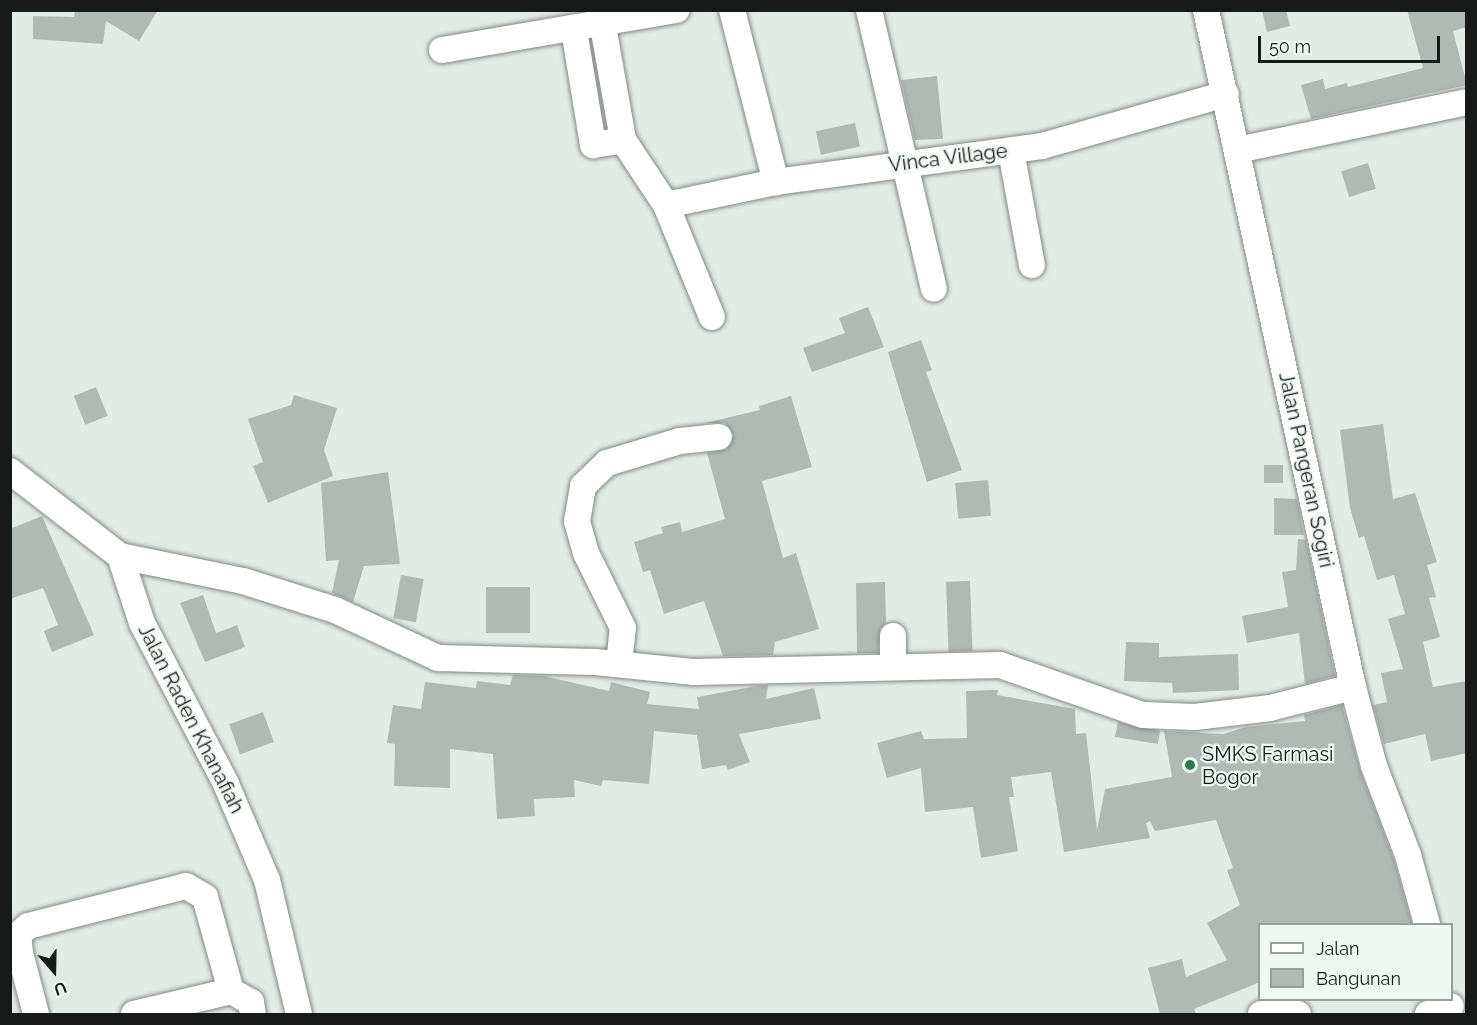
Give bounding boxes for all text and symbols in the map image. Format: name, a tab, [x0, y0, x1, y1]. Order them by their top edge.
scale bar	[1261, 24, 1442, 62]
text: 50 m	[1269, 36, 1311, 57]
street label: Vinca Village	[887, 139, 1009, 177]
street label: Jalan Pangeran Sogiri	[1274, 370, 1338, 570]
street label: Jalan Raden Khanafiah	[133, 621, 249, 817]
place label: SMKS Farmasi Bogor	[1202, 742, 1333, 789]
marker: SMKS Farmasi Bogor	[1183, 758, 1197, 772]
legend	[1258, 923, 1453, 1001]
text: Jalan	[1316, 938, 1360, 959]
north arrow	[24, 941, 84, 1001]
text: Bangunan	[1316, 968, 1401, 989]
text: U	[51, 977, 69, 999]

